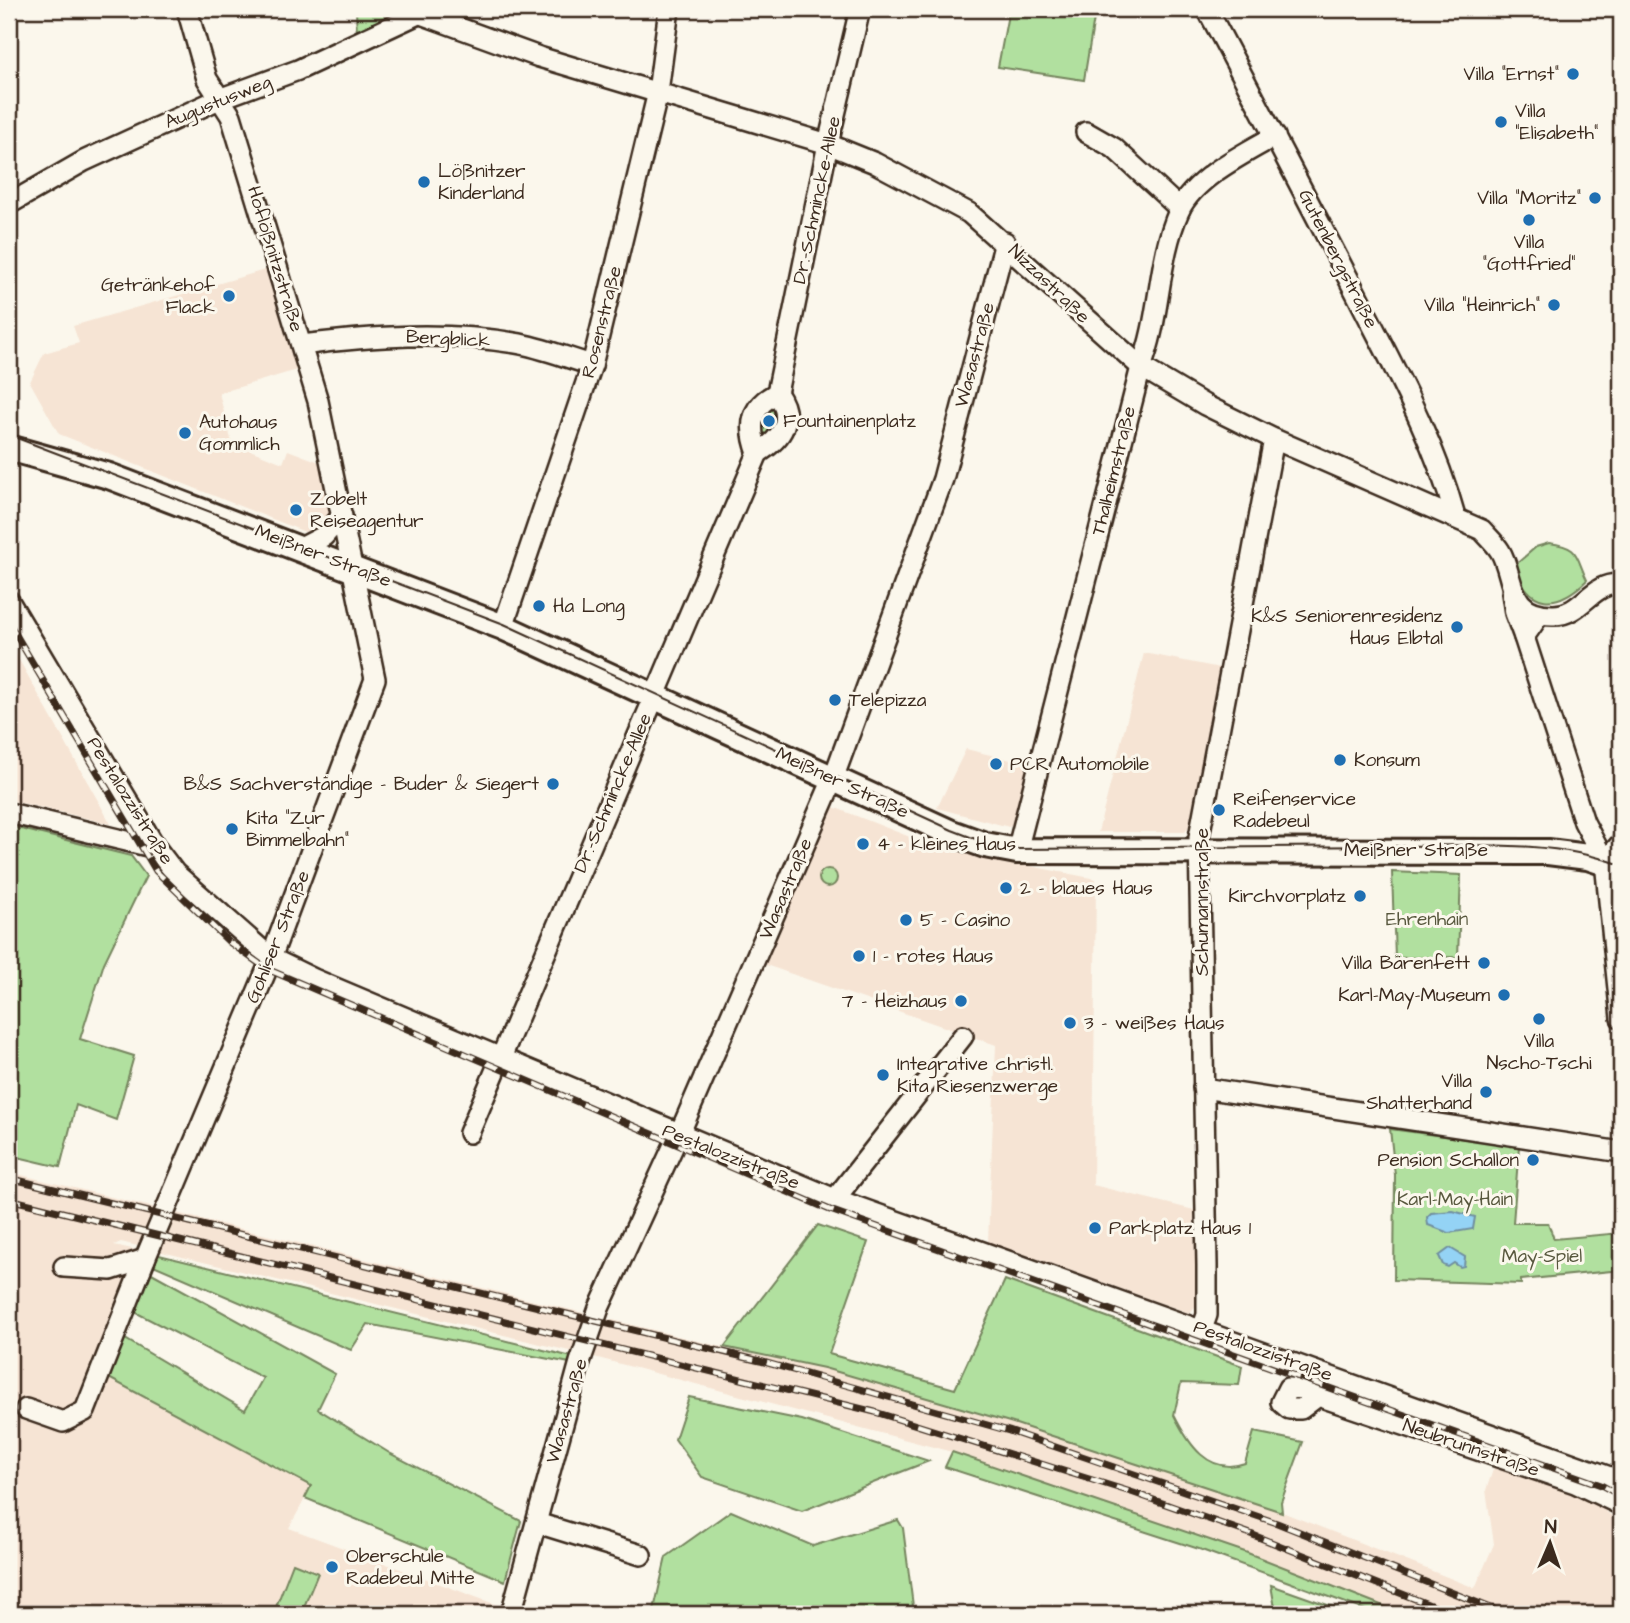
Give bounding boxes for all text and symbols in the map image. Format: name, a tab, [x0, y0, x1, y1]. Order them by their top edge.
place label: Villa "Ernst"	[1464, 61, 1559, 88]
marker: Villa "Ernst"	[1565, 66, 1581, 82]
street label: Augustusweg	[161, 68, 276, 137]
place label: Villa "Elisabeth"	[1515, 98, 1598, 147]
street label: Dr.-Schmincke-Allee	[786, 114, 848, 286]
marker: Villa "Elisabeth"	[1493, 114, 1509, 130]
place label: Lößnitzer Kinderland	[438, 158, 526, 207]
marker: Lößnitzer Kinderland	[416, 174, 432, 190]
street label: Hoflößnitzstraße	[240, 183, 310, 335]
street label: Gutenbergstraße	[1290, 185, 1385, 334]
place label: Villa "Moritz"	[1477, 185, 1581, 212]
marker: Villa "Moritz"	[1587, 190, 1603, 206]
marker: Villa "Gottfried"	[1521, 212, 1537, 228]
place label: Villa "Gottfried"	[1483, 229, 1575, 278]
street label: Nizzastraße	[1002, 238, 1096, 330]
street label: Rosenstraße	[575, 263, 629, 381]
place label: Getränkehof Flack	[101, 272, 216, 321]
marker: Getränkehof Flack	[221, 288, 237, 304]
place label: Villa "Heinrich"	[1424, 292, 1540, 319]
marker: Villa "Heinrich"	[1546, 297, 1562, 313]
street label: Wasastraße	[948, 299, 1002, 411]
street label: Bergblick	[405, 323, 491, 356]
street label: Thalheimstraße	[1085, 403, 1143, 539]
place label: Fountainenplatz	[783, 408, 916, 435]
place label: Autohaus Gommlich	[199, 409, 280, 458]
marker: Fountainenplatz	[761, 413, 777, 429]
marker: Autohaus Gommlich	[177, 425, 193, 441]
place label: Zobelt Reiseagentur	[310, 486, 424, 536]
marker: Zobelt Reiseagentur	[288, 502, 304, 518]
street label: Meißner Straße	[251, 518, 395, 594]
place label: Ha Long	[553, 593, 625, 621]
marker: Ha Long	[531, 598, 547, 614]
place label: K&S Seniorenresidenz Haus Elbtal	[1251, 603, 1444, 652]
marker: K&S Seniorenresidenz Haus Elbtal	[1449, 619, 1465, 635]
place label: Telepizza	[849, 687, 927, 714]
marker: Telepizza	[827, 692, 843, 708]
street label: Dr.-Schmincke-Allee	[567, 709, 659, 877]
street label: Pestalozzistraße	[80, 732, 180, 870]
street label: Meißner Straße	[771, 740, 913, 826]
place label: Konsum	[1354, 747, 1420, 774]
place label: PCR Automobile	[1010, 751, 1149, 778]
marker: Konsum	[1332, 752, 1348, 768]
marker: PCR Automobile	[988, 756, 1004, 772]
place label: B&S Sachverständige - Buder & Siegert	[184, 771, 539, 799]
marker: B&S Sachverständige - Buder & Siegert	[545, 776, 561, 792]
place label: Reifenservice Radebeul	[1233, 786, 1356, 835]
marker: Reifenservice Radebeul	[1211, 802, 1227, 818]
place label: Kita "Zur Bimmelbahn"	[246, 805, 349, 854]
marker: Kita "Zur Bimmelbahn"	[224, 821, 240, 837]
street label: Schumannstraße	[1189, 828, 1216, 976]
place label: 4 - kleines Haus	[877, 831, 1016, 858]
street label: Wasastraße	[752, 834, 820, 944]
marker: 4 - kleines Haus	[855, 836, 871, 852]
street label: Meißner Straße	[1344, 837, 1488, 864]
street label: Gohliser Straße	[239, 867, 317, 1007]
place label: 2 - blaues Haus	[1020, 875, 1153, 902]
marker: 2 - blaues Haus	[998, 880, 1014, 896]
place label: Kirchvorplatz	[1228, 883, 1347, 910]
marker: Kirchvorplatz	[1352, 888, 1368, 904]
park label: Ehrenhain	[1386, 906, 1468, 933]
place label: 5 - Casino	[920, 907, 1011, 934]
marker: 5 - Casino	[898, 912, 914, 928]
place label: 1 - rotes Haus	[873, 943, 993, 970]
marker: 1 - rotes Haus	[851, 948, 867, 964]
place label: Villa Bärenfett	[1342, 950, 1470, 977]
marker: Villa Bärenfett	[1476, 955, 1492, 971]
place label: Karl-May-Museum	[1338, 982, 1490, 1010]
marker: Karl-May-Museum	[1496, 987, 1512, 1003]
place label: 7 - Heizhaus	[842, 988, 947, 1015]
marker: 7 - Heizhaus	[953, 993, 969, 1009]
place label: 3 - weißes Haus	[1084, 1010, 1225, 1037]
marker: Villa Nscho-Tschi	[1531, 1011, 1547, 1027]
marker: 3 - weißes Haus	[1062, 1015, 1078, 1031]
place label: Villa Nscho-Tschi	[1486, 1028, 1592, 1077]
place label: Integrative christl. Kita Riesenzwerge	[897, 1051, 1058, 1101]
marker: Integrative christl. Kita Riesenzwerge	[875, 1067, 891, 1083]
place label: Villa Shatterhand	[1366, 1068, 1472, 1117]
marker: Villa Shatterhand	[1478, 1084, 1494, 1100]
street label: Pestalozzistraße	[658, 1117, 804, 1197]
place label: Pension Schallon	[1377, 1147, 1519, 1174]
marker: Pension Schallon	[1525, 1152, 1541, 1168]
park label: Karl-May-Hain	[1397, 1186, 1513, 1214]
place label: Parkplatz Haus 1	[1109, 1215, 1252, 1242]
marker: Parkplatz Haus 1	[1087, 1220, 1103, 1236]
park label: May-Spiel	[1502, 1243, 1582, 1271]
street label: Pestalozzistraße	[1190, 1313, 1336, 1389]
street label: Wasastraße	[539, 1355, 595, 1467]
street label: Neubrunnstraße	[1399, 1412, 1543, 1484]
north arrow	[1514, 1508, 1584, 1578]
text: N	[1544, 1514, 1557, 1541]
place label: Oberschule Radebeul Mitte	[346, 1543, 475, 1592]
marker: Oberschule Radebeul Mitte	[324, 1559, 340, 1575]

